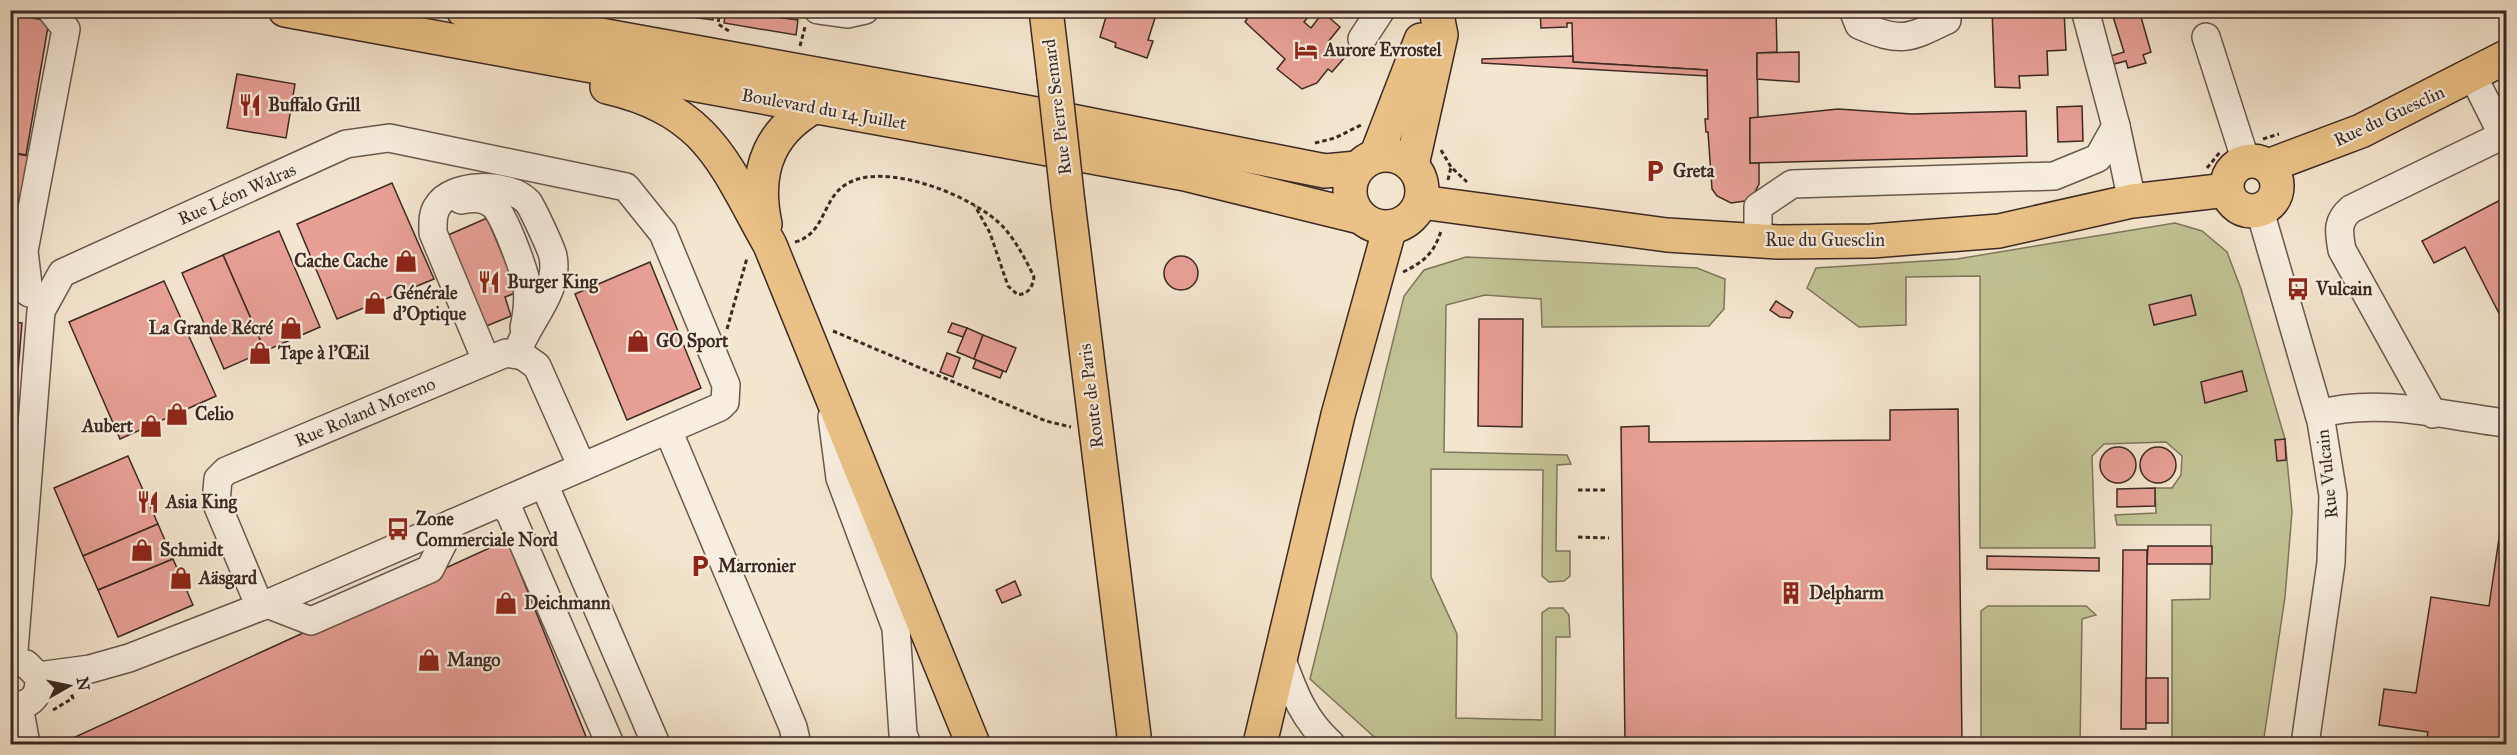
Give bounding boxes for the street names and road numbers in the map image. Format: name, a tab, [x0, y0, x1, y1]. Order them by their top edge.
street label: Rue Pierre Semard	[1038, 38, 1076, 176]
street label: Rue du Guesclin	[2330, 81, 2448, 151]
street label: Boulevard du 14 Juillet	[740, 84, 909, 135]
street label: Rue Léon Walras	[175, 158, 299, 230]
street label: Rue du Guesclin	[1765, 229, 1885, 251]
street label: Route de Paris	[1074, 342, 1108, 450]
street label: Rue Roland Moreno	[291, 372, 439, 452]
street label: Rue Vulcain	[2311, 428, 2343, 520]

